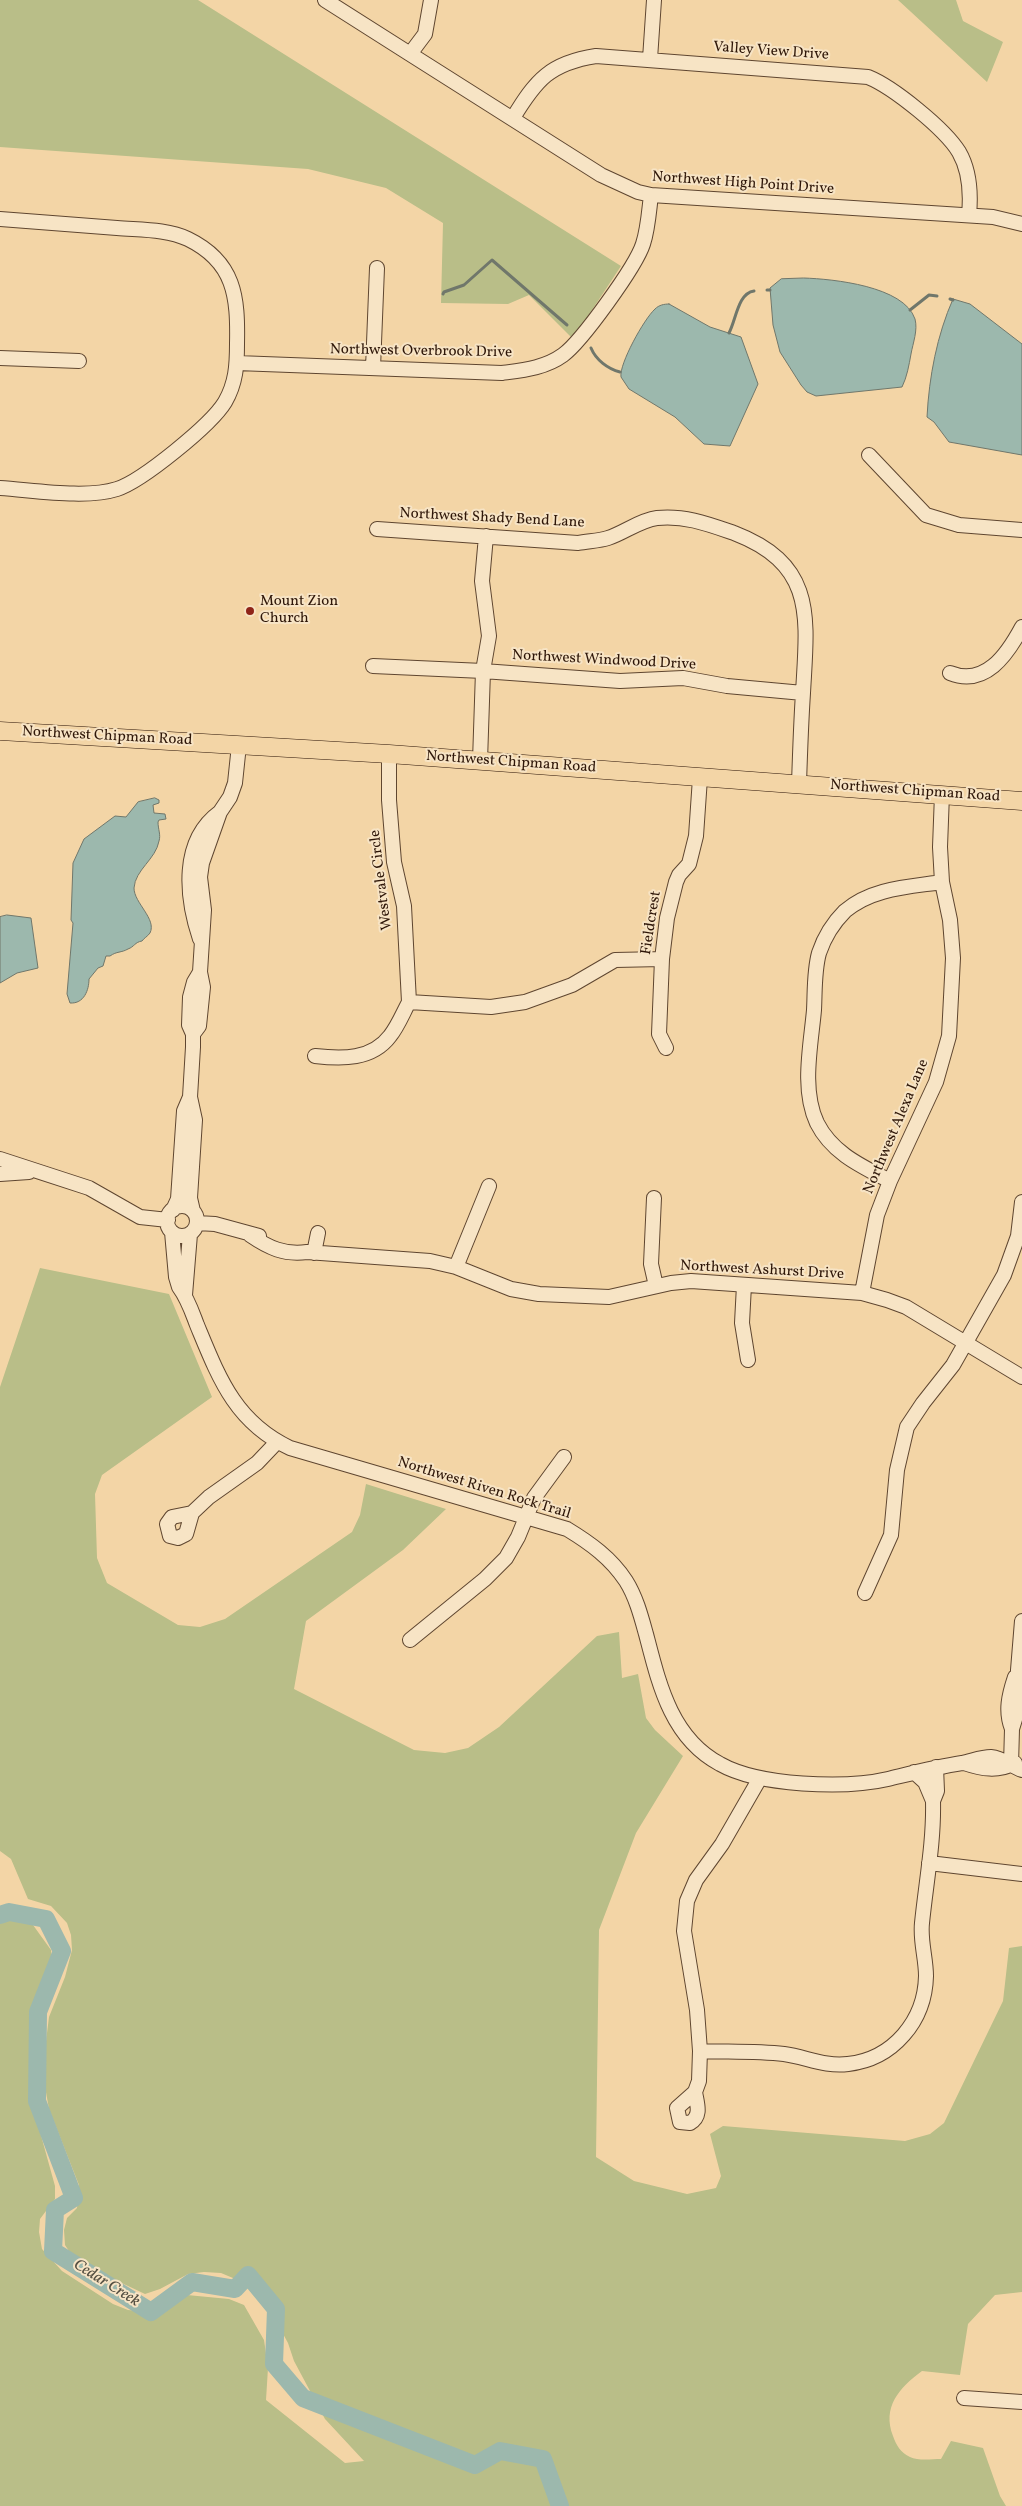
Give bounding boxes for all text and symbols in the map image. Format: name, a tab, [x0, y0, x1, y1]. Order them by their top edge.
street label: Valley View Drive	[713, 39, 829, 65]
street label: Northwest High Point Drive	[651, 169, 835, 199]
street label: Northwest Overbrook Drive	[330, 341, 512, 363]
street label: Northwest Shady Bend Lane	[399, 505, 585, 533]
place label: Mount Zion Church	[260, 593, 338, 628]
marker: Mount Zion Church	[244, 605, 256, 617]
street label: Northwest Windwood Drive	[512, 647, 696, 675]
street label: Northwest Chipman Road	[21, 724, 193, 750]
street label: Northwest Chipman Road	[425, 748, 597, 778]
street label: Northwest Chipman Road	[829, 777, 1001, 807]
street label: Westvale Circle	[367, 829, 397, 931]
street label: Fieldcrest	[638, 890, 666, 956]
street label: Northwest Alexa Lane	[860, 1057, 934, 1197]
street label: Northwest Ashurst Drive	[680, 1258, 844, 1284]
street label: Northwest Riven Rock Trail	[395, 1454, 573, 1524]
water label: Cedar Creek	[69, 2256, 143, 2312]

